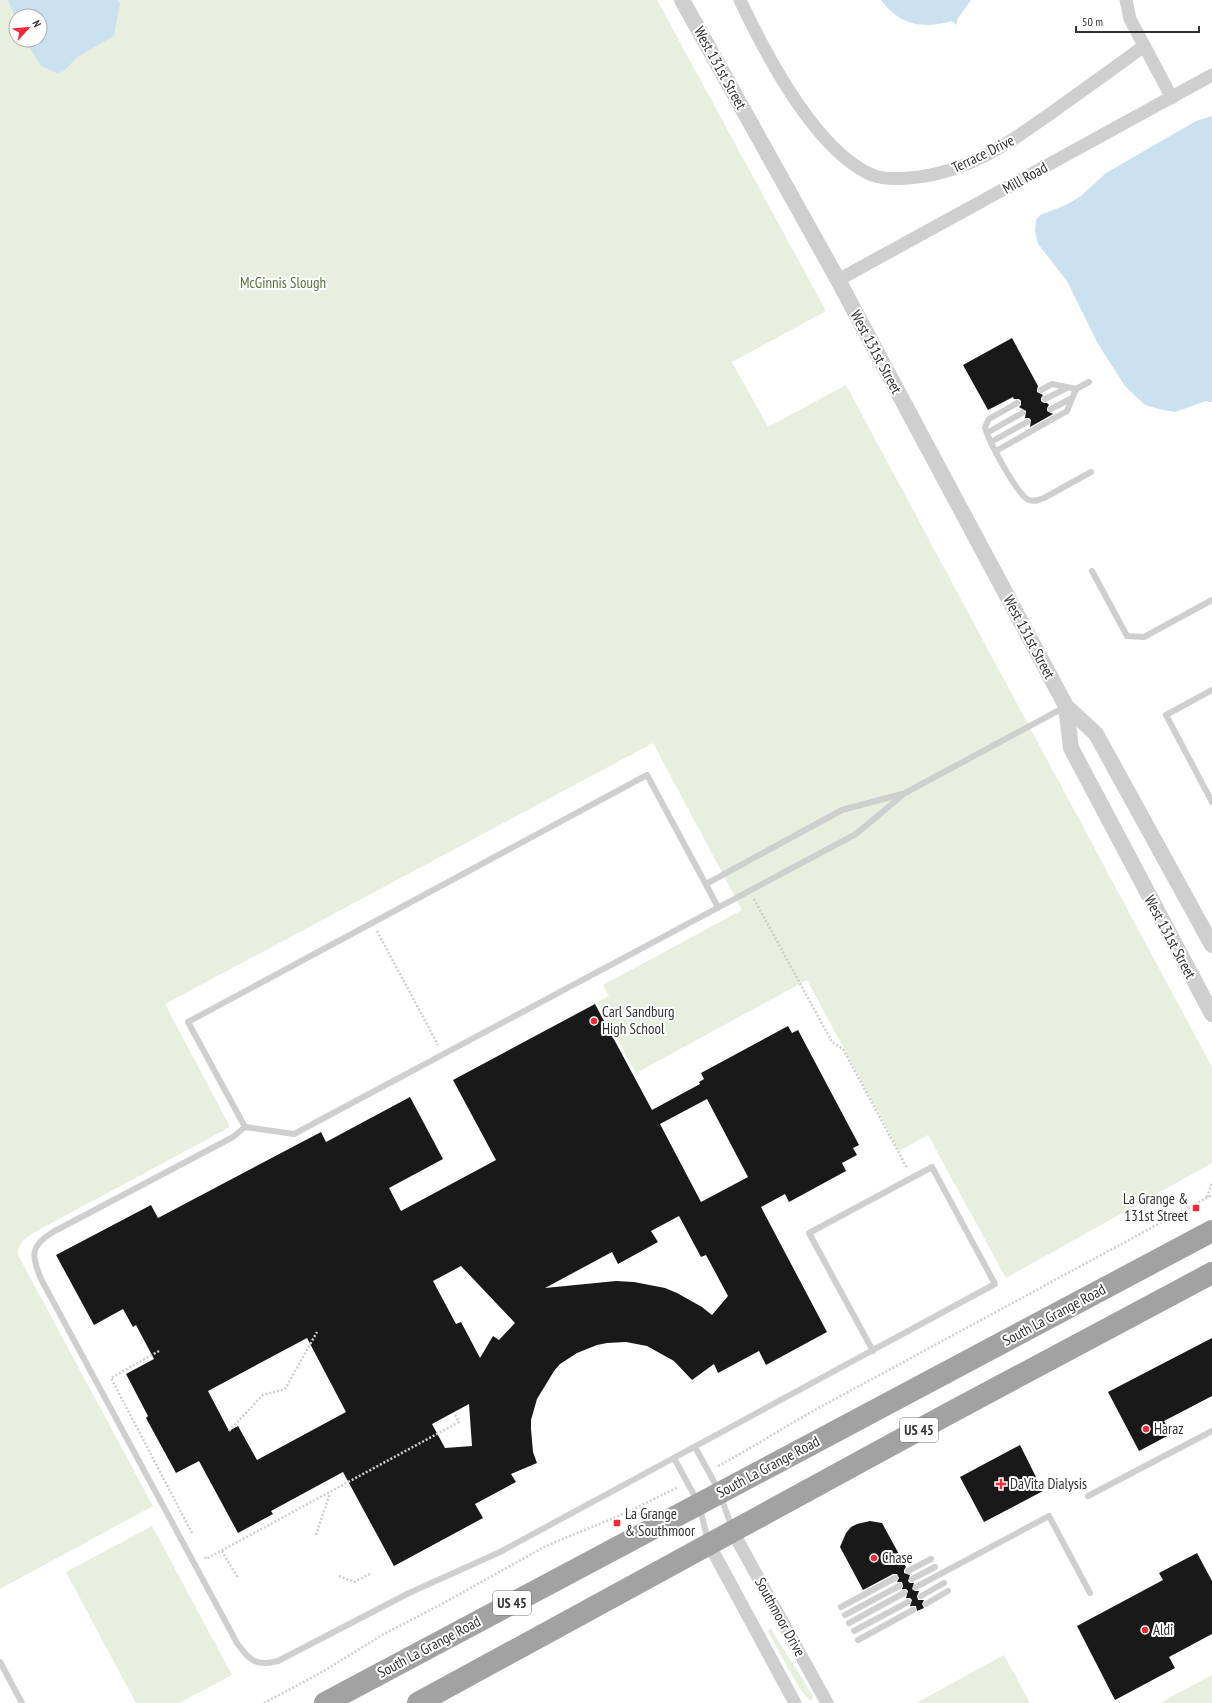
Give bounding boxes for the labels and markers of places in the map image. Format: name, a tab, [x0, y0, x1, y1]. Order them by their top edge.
place label: Carl Sandburg High School	[602, 1002, 675, 1038]
marker: Carl Sandburg High School	[589, 1016, 599, 1026]
place label: La Grange & 131st Street	[1123, 1189, 1188, 1225]
marker: La Grange & 131st Street	[1191, 1203, 1201, 1213]
place label: Haraz	[1154, 1419, 1184, 1438]
marker: Haraz	[1141, 1424, 1151, 1434]
place label: DaVita Dialysis	[1010, 1474, 1087, 1493]
marker: DaVita Dialysis	[995, 1478, 1007, 1490]
place label: La Grange & Southmoor	[625, 1504, 696, 1540]
marker: La Grange & Southmoor	[612, 1518, 622, 1528]
place label: Chase	[882, 1548, 913, 1567]
marker: Chase	[869, 1553, 879, 1563]
place label: Aldi	[1153, 1620, 1173, 1639]
marker: Aldi	[1140, 1625, 1150, 1635]

